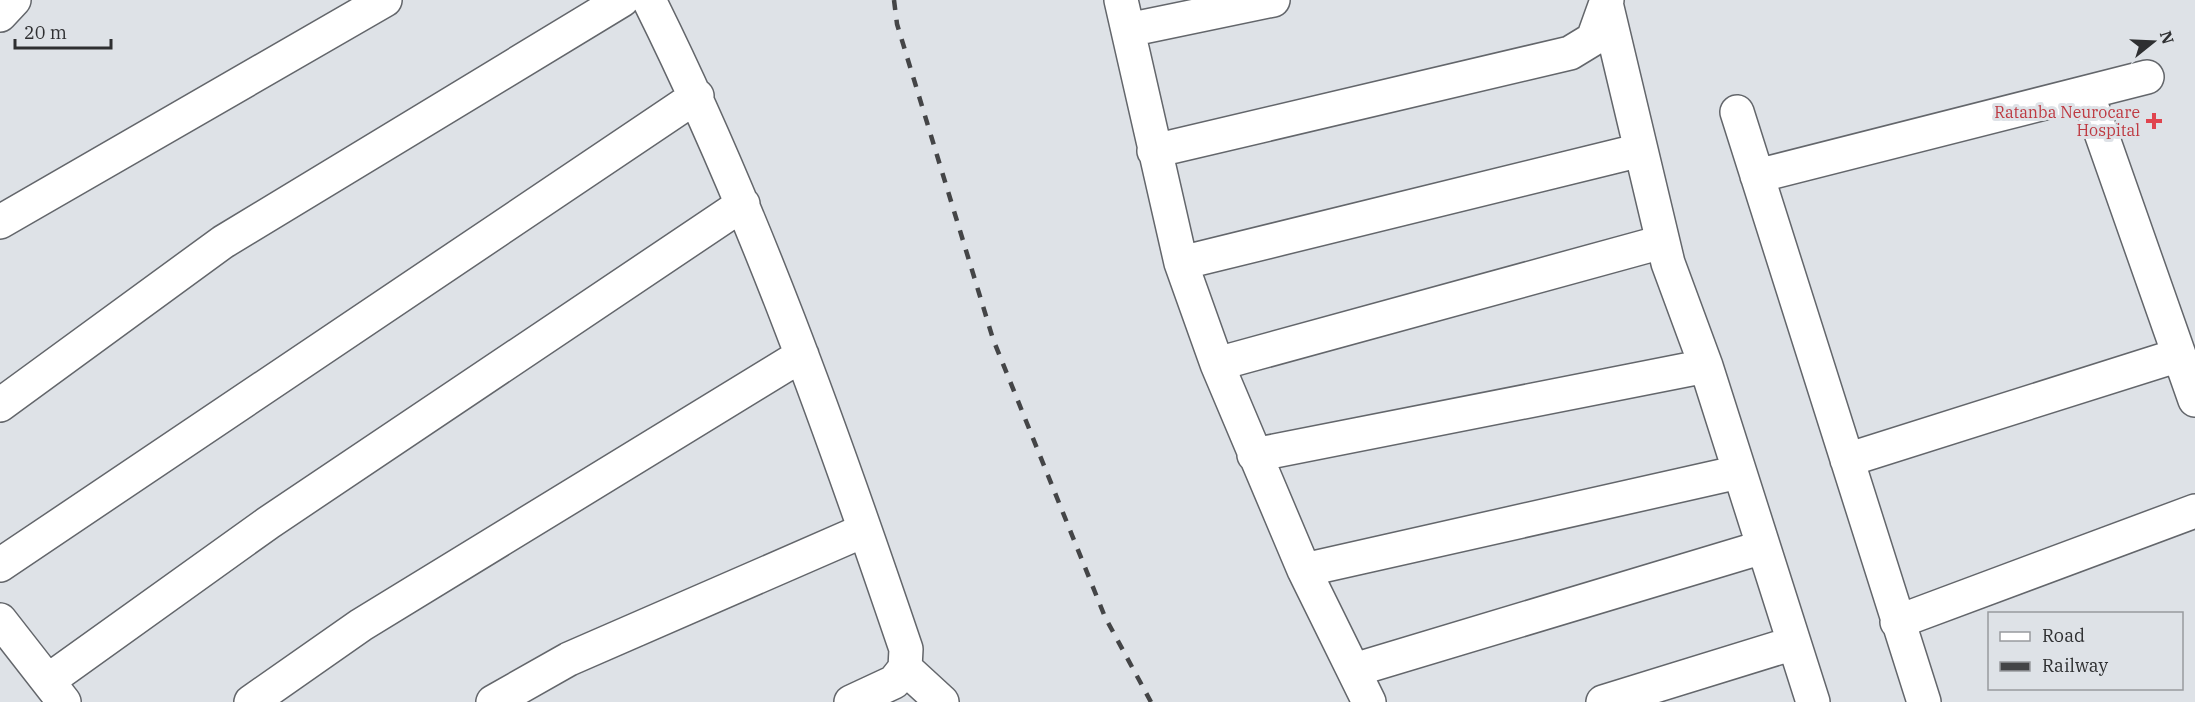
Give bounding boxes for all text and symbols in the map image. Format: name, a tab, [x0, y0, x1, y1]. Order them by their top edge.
scale bar	[15, 12, 111, 50]
north arrow	[2123, 12, 2183, 72]
text: 20 m	[24, 21, 67, 44]
text: N	[2156, 28, 2179, 46]
place label: Ratanba Neurocare Hospital	[1994, 102, 2140, 140]
marker: Ratanba Neurocare Hospital	[2145, 112, 2163, 130]
legend	[1988, 612, 2183, 690]
text: Road	[2042, 624, 2085, 647]
text: Railway	[2042, 654, 2108, 677]

